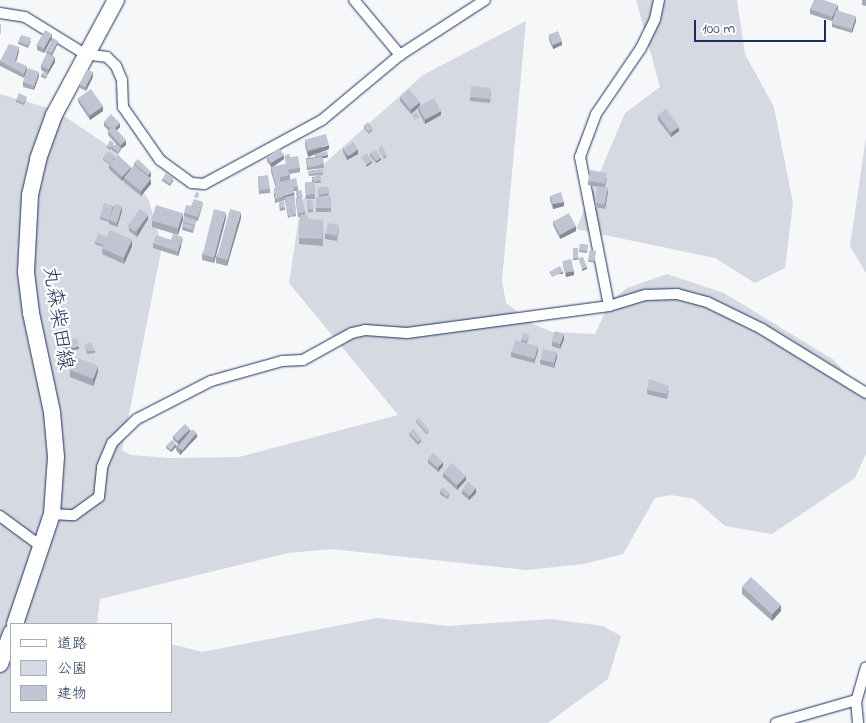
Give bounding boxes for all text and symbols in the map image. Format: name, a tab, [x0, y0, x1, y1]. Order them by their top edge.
scale bar	[696, 10, 828, 42]
text: 100 m	[702, 18, 735, 40]
street label: 丸森柴田線	[36, 264, 78, 372]
legend	[10, 623, 172, 713]
text: 道路	[57, 633, 87, 655]
text: 公園	[57, 658, 87, 680]
text: 建物	[57, 683, 87, 705]

